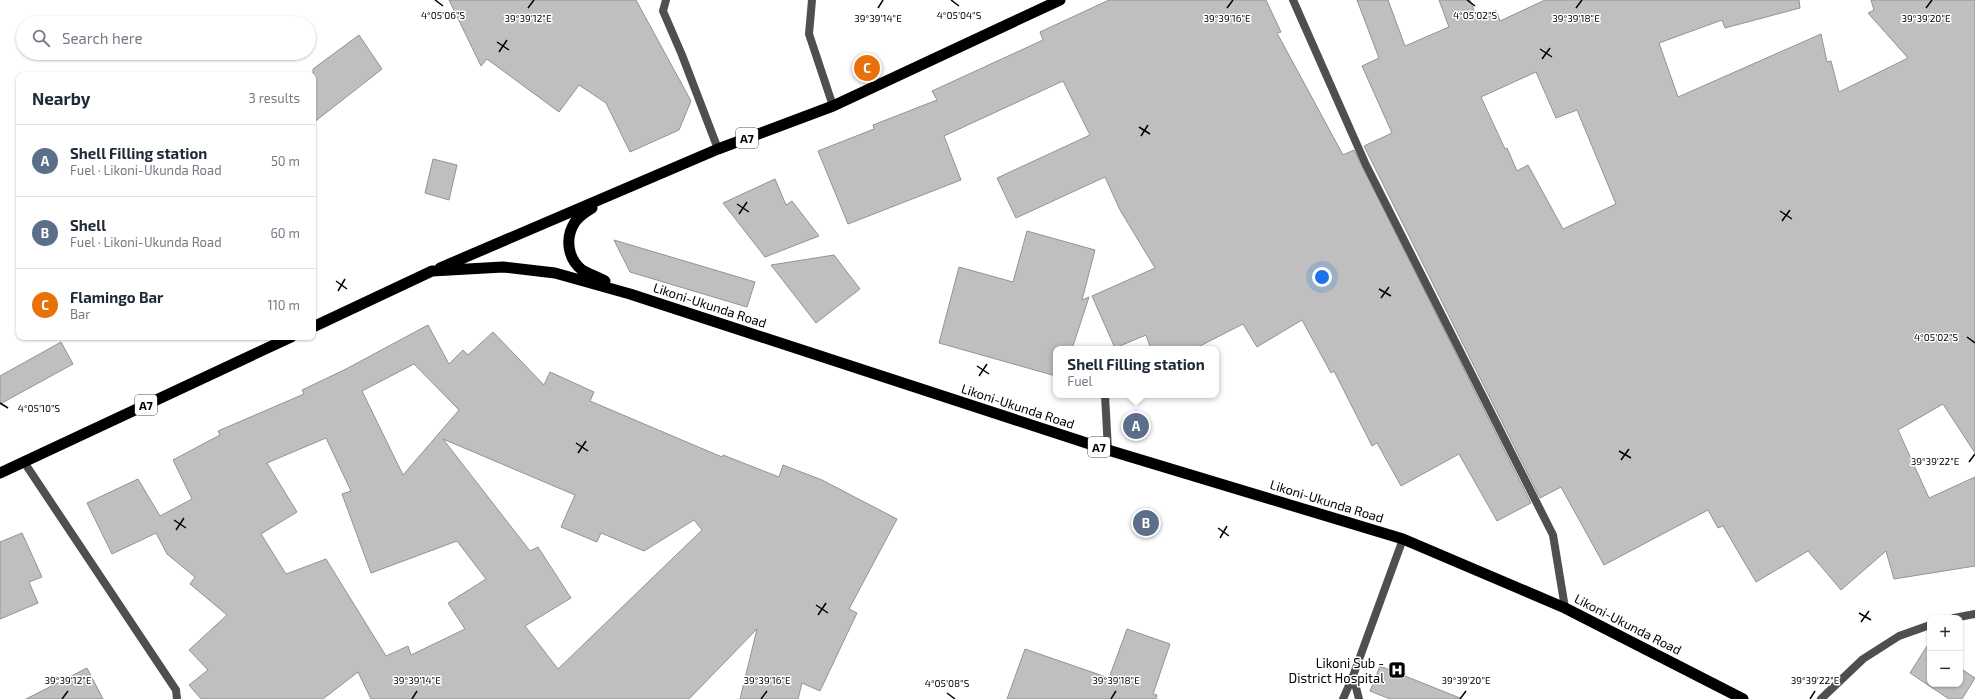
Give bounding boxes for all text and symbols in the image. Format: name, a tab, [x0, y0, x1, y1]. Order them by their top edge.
text: 4°05'06"S	[421, 9, 465, 21]
text: 4°05'04"S	[937, 9, 982, 21]
text: 4°05'02"S	[1453, 9, 1497, 21]
text: 39°39'12"E	[504, 12, 552, 24]
text: 39°39'14"E	[854, 12, 902, 24]
text: 39°39'16"E	[1203, 12, 1251, 24]
text: 39°39'18"E	[1552, 12, 1600, 24]
text: 39°39'20"E	[1901, 12, 1951, 24]
search box	[16, 16, 316, 60]
icon: search	[30, 27, 52, 49]
text: Search here	[62, 29, 143, 47]
pin: C	[854, 53, 880, 83]
text: Nearby	[32, 88, 90, 108]
text: 3 results	[249, 90, 300, 106]
road number: A7	[736, 128, 758, 148]
text: Shell Filling station	[70, 144, 207, 162]
text: A	[41, 153, 49, 169]
text: 50 m	[271, 153, 300, 169]
text: Fuel · Likoni-Ukunda Road	[70, 162, 222, 178]
text: Shell	[70, 216, 106, 234]
text: B	[41, 225, 49, 241]
text: 60 m	[270, 225, 300, 241]
text: Fuel · Likoni-Ukunda Road	[70, 234, 222, 250]
your location	[1312, 267, 1332, 287]
street label: Likoni-Ukunda Road	[651, 279, 769, 331]
text: Flamingo Bar	[70, 288, 163, 306]
text: C	[41, 297, 49, 313]
text: 110 m	[268, 297, 300, 313]
text: Bar	[70, 306, 90, 322]
text: 4°05'02"S	[1914, 331, 1958, 343]
popup	[1053, 346, 1219, 398]
text: Shell Filling station	[1067, 355, 1205, 373]
text: Fuel	[1067, 373, 1092, 389]
street label: Likoni-Ukunda Road	[959, 380, 1077, 432]
road number: A7	[135, 395, 157, 415]
text: 4°05'10"S	[18, 402, 61, 414]
pin: A	[1123, 411, 1149, 441]
road number: A7	[1088, 437, 1110, 457]
text: 39°39'22"E	[1911, 455, 1960, 467]
street label: Likoni-Ukunda Road	[1268, 476, 1386, 526]
pin: B	[1133, 508, 1159, 538]
street label: Likoni-Ukunda Road	[1572, 590, 1684, 658]
map controls	[1927, 615, 1963, 687]
button: +	[1927, 615, 1963, 651]
button: −	[1927, 651, 1963, 687]
place label: Likoni Sub - District Hospital	[1289, 655, 1384, 686]
hospital icon: Likoni Sub - District Hospital	[1387, 660, 1407, 680]
text: 39°39'12"E	[44, 674, 92, 686]
text: 39°39'14"E	[393, 674, 441, 686]
text: 39°39'16"E	[743, 674, 791, 686]
text: 39°39'18"E	[1092, 674, 1140, 686]
text: 39°39'20"E	[1441, 674, 1491, 686]
text: 39°39'22"E	[1791, 674, 1840, 686]
text: 4°05'08"S	[925, 677, 970, 689]

